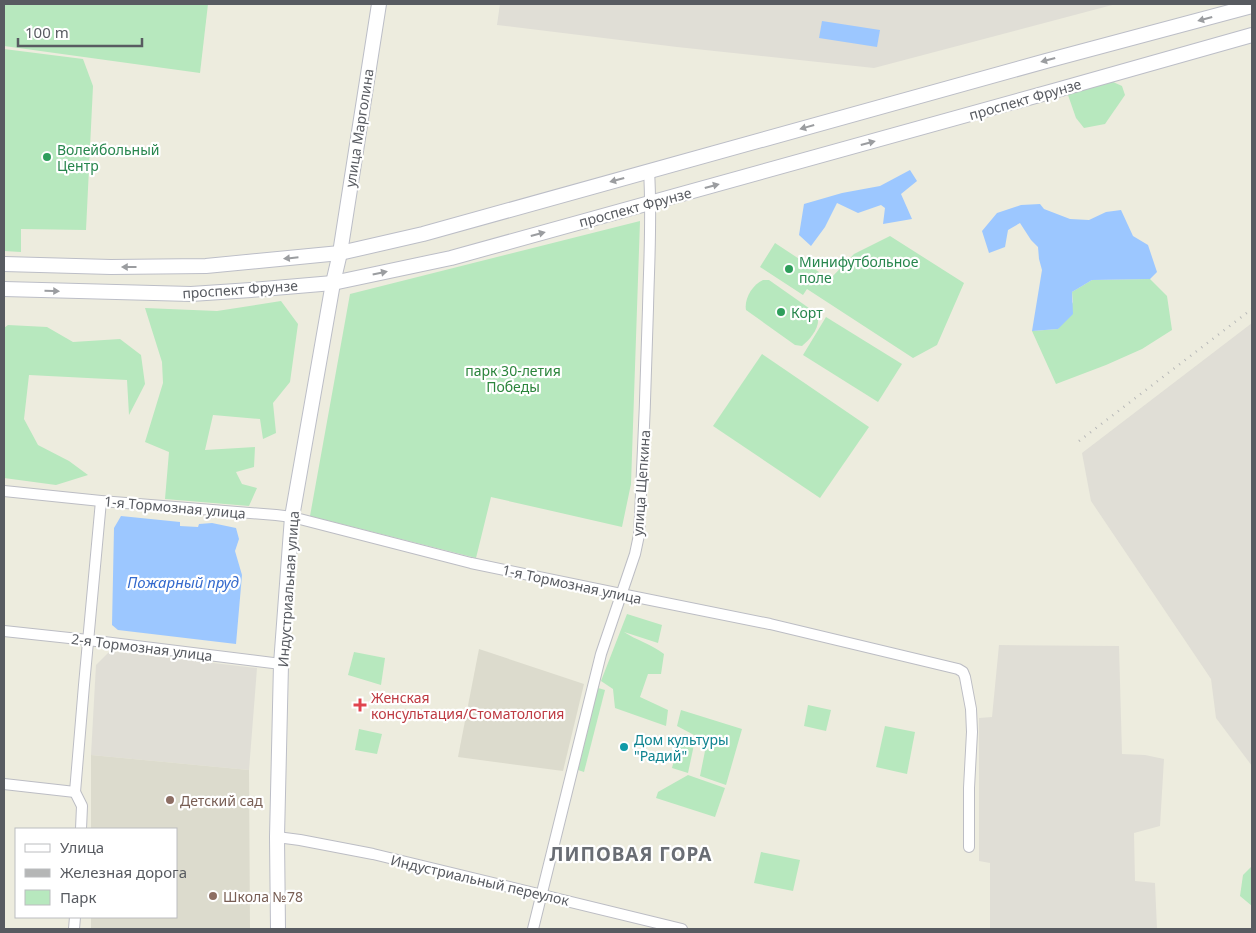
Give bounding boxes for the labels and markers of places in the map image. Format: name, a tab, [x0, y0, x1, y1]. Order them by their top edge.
place label: Волейбольный Центр	[57, 140, 159, 175]
marker: Волейбольный Центр	[41, 151, 53, 163]
place label: Минифутбольное поле	[799, 252, 919, 287]
marker: Минифутбольное поле	[783, 263, 795, 275]
place label: Корт	[791, 303, 823, 322]
marker: Корт	[775, 306, 787, 318]
place label: Женская консультация/Стоматология	[371, 688, 564, 723]
marker: Женская консультация/Стоматология	[353, 698, 367, 712]
place label: Дом культуры "Радий"	[634, 730, 729, 765]
marker: Дом культуры "Радий"	[618, 741, 630, 753]
place label: Детский сад	[180, 791, 263, 810]
marker: Детский сад	[164, 794, 176, 806]
place label: Школа №78	[223, 887, 303, 906]
marker: Школа №78	[207, 890, 219, 902]

